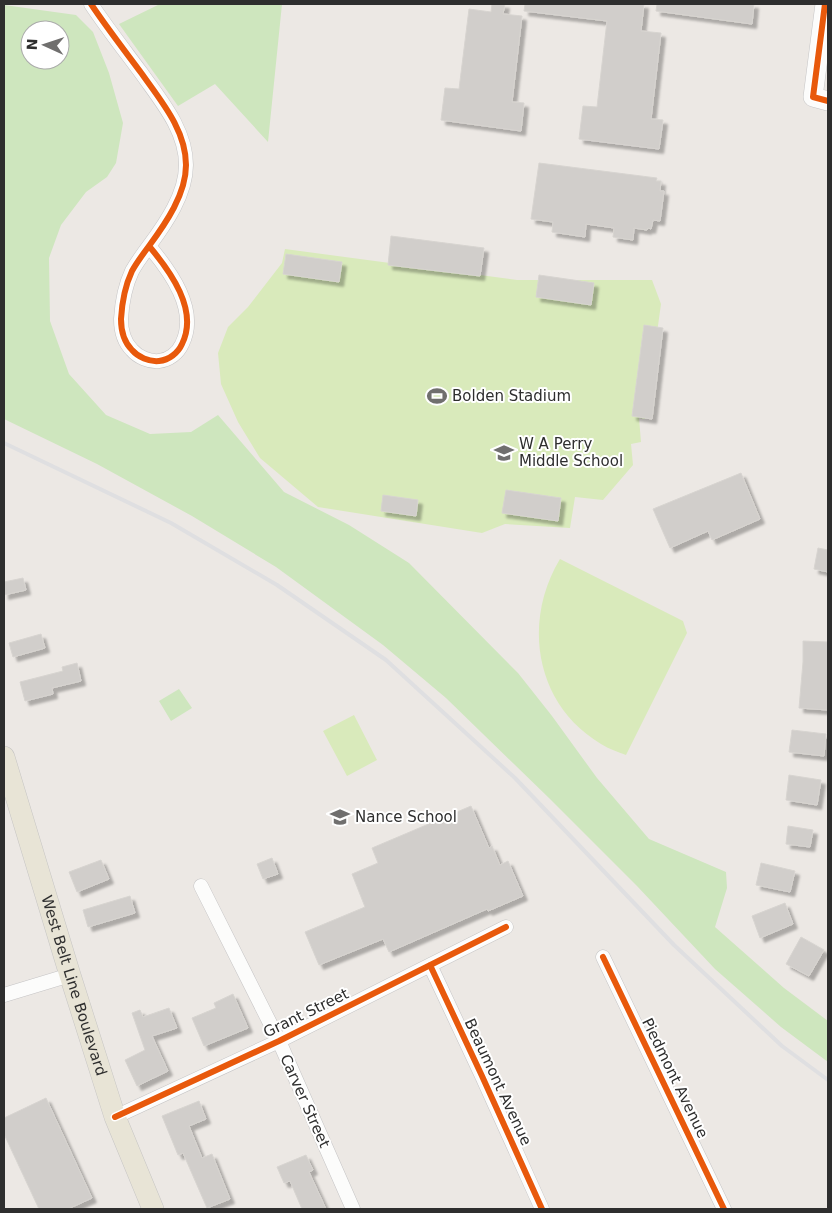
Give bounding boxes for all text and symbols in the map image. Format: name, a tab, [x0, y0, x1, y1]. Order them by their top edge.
north arrow	[20, 20, 70, 70]
text: N	[24, 38, 40, 51]
sports icon: Bolden Stadium	[426, 385, 448, 407]
place label: Bolden Stadium	[452, 387, 571, 405]
place label: W A Perry Middle School	[519, 435, 623, 470]
school or university icon: W A Perry Middle School	[493, 442, 515, 464]
school or university icon: Nance School	[329, 806, 351, 828]
place label: Nance School	[355, 808, 457, 826]
street label: West Belt Line Boulevard	[37, 893, 110, 1078]
street label: Grant Street	[260, 985, 352, 1041]
street label: Piedmont Avenue	[638, 1015, 712, 1141]
street label: Beaumont Avenue	[461, 1016, 535, 1148]
street label: Carver Street	[276, 1051, 334, 1151]

